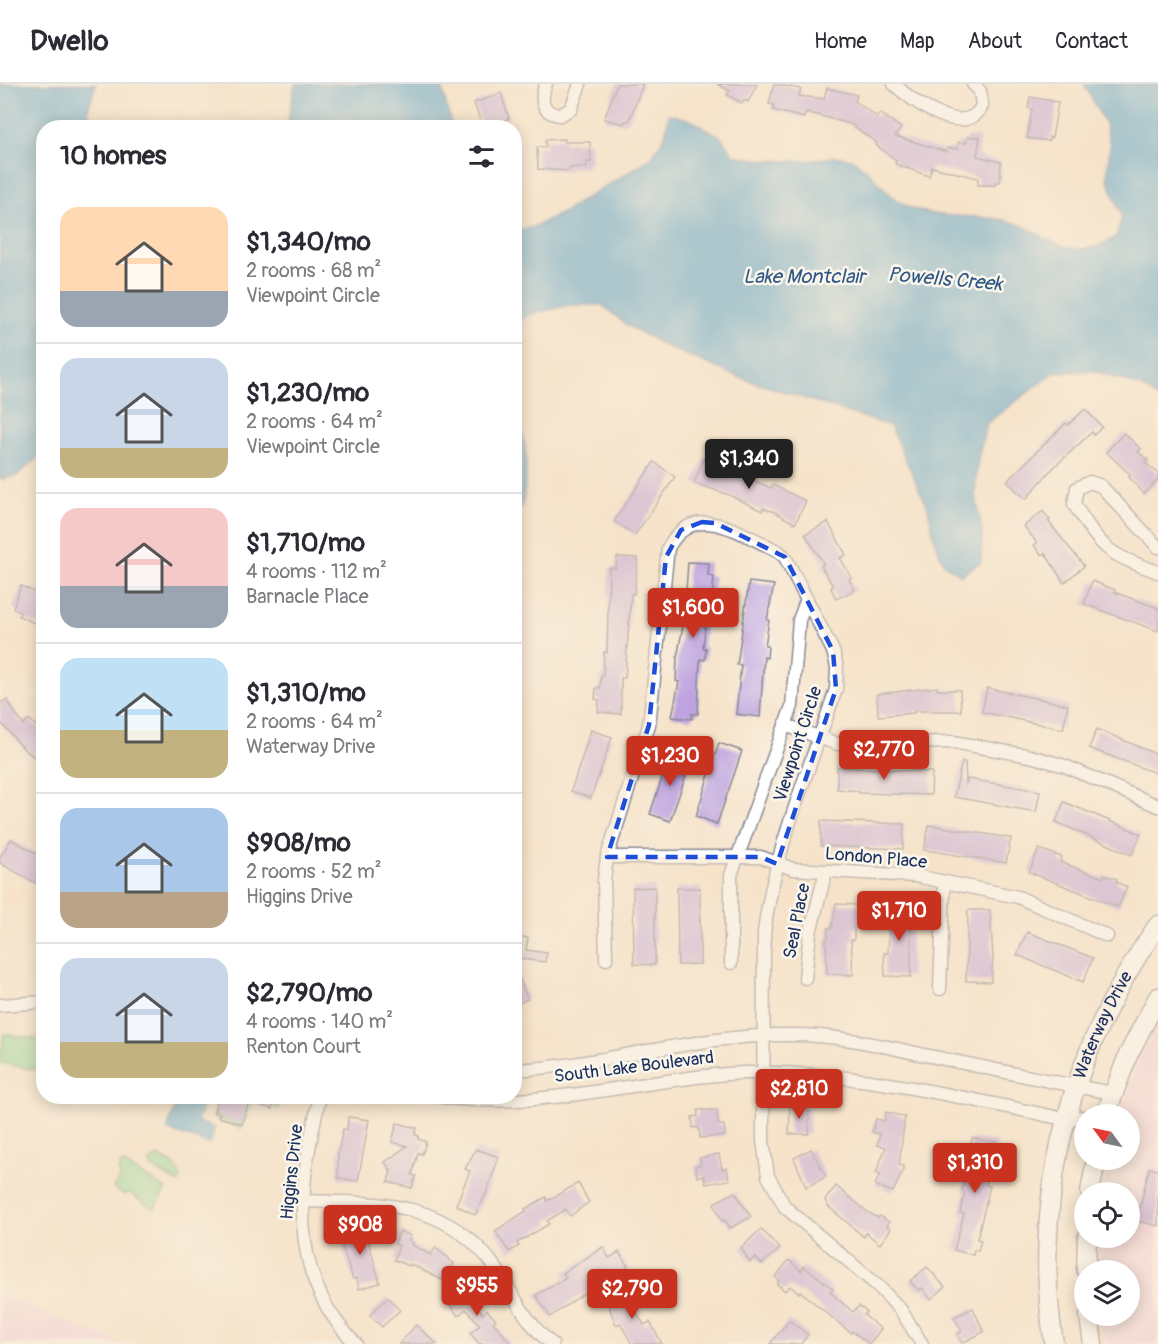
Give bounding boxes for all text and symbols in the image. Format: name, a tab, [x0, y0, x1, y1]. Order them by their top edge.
text: Dwello	[30, 24, 109, 59]
text: Home	[814, 28, 867, 55]
text: Map	[900, 28, 935, 55]
text: About	[968, 28, 1022, 55]
text: Contact	[1055, 28, 1128, 55]
text: 10 homes	[60, 140, 166, 172]
icon: filters	[465, 140, 498, 173]
text: $1,340/mo	[246, 226, 371, 258]
icon: home	[108, 231, 180, 303]
text: 2 rooms · 68 m²	[246, 258, 381, 283]
water label: Powells Creek	[887, 262, 1005, 297]
water label: Lake Montclair	[743, 264, 868, 289]
text: Viewpoint Circle	[246, 283, 380, 308]
text: $1,230/mo	[246, 377, 369, 409]
icon: home	[108, 382, 180, 454]
text: 2 rooms · 64 m²	[246, 409, 383, 434]
text: Viewpoint Circle	[246, 434, 380, 459]
pin: $1,340	[700, 439, 798, 490]
text: $1,340	[719, 446, 779, 471]
text: $1,710/mo	[246, 527, 365, 559]
icon: home	[108, 532, 180, 604]
text: 4 rooms · 112 m²	[246, 559, 387, 584]
text: Barnacle Place	[246, 584, 369, 609]
pin: $1,600	[644, 588, 742, 639]
text: $1,600	[662, 595, 724, 620]
text: $1,310/mo	[246, 677, 366, 709]
icon: home	[108, 682, 180, 754]
street label: Viewpoint Circle	[768, 683, 828, 805]
text: 2 rooms · 64 m²	[246, 709, 383, 734]
pin: $2,770	[835, 730, 933, 781]
text: Waterway Drive	[246, 734, 375, 759]
pin: $1,230	[621, 736, 719, 787]
text: $2,770	[853, 737, 915, 762]
text: $1,230	[640, 743, 700, 768]
text: $908/mo	[246, 827, 351, 859]
icon: home	[108, 832, 180, 904]
street label: London Place	[824, 842, 928, 874]
text: 2 rooms · 52 m²	[246, 859, 382, 884]
street label: Seal Place	[778, 881, 816, 961]
text: Higgins Drive	[246, 884, 353, 909]
pin: $1,710	[850, 891, 948, 942]
text: $1,710	[871, 898, 927, 923]
street label: Waterway Drive	[1068, 967, 1138, 1082]
text: $2,790/mo	[246, 977, 373, 1009]
icon: home	[108, 982, 180, 1054]
text: 4 rooms · 140 m²	[246, 1009, 393, 1034]
text: Renton Court	[246, 1034, 361, 1059]
street label: South Lake Boulevard	[553, 1046, 715, 1088]
pin: $2,810	[750, 1069, 848, 1120]
text: $2,810	[770, 1076, 828, 1101]
north arrow	[1074, 1104, 1140, 1170]
map controls	[1074, 1104, 1140, 1326]
street label: Higgins Drive	[276, 1123, 308, 1221]
pin: $1,310	[926, 1143, 1024, 1194]
text: $1,310	[947, 1150, 1003, 1175]
button: locate	[1074, 1182, 1140, 1248]
pin: $908	[324, 1205, 396, 1256]
text: $908	[338, 1212, 382, 1237]
button: layers	[1074, 1260, 1140, 1326]
pin: $955	[441, 1266, 513, 1317]
pin: $2,790	[583, 1269, 681, 1320]
text: $955	[456, 1273, 498, 1298]
text: $2,790	[601, 1276, 663, 1301]

